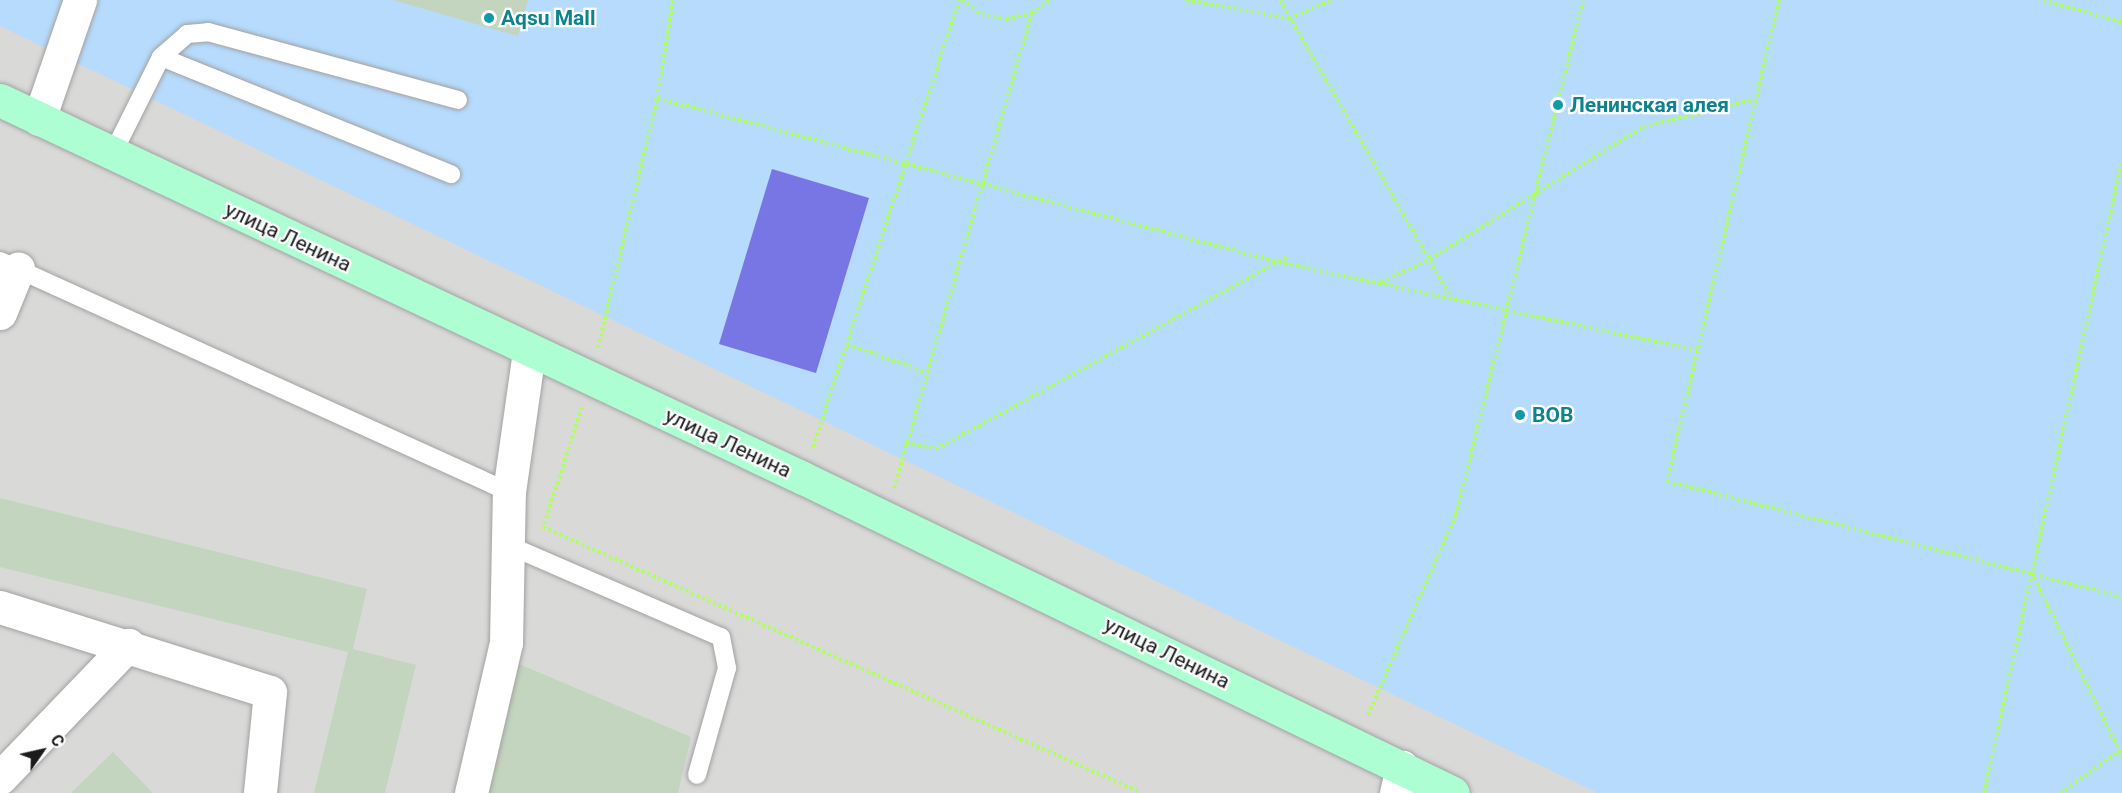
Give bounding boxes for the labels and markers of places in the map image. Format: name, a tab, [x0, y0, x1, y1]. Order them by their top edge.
place label: Аqsu Mall	[501, 5, 595, 31]
marker: Аqsu Mall	[482, 11, 496, 25]
place label: Ленинская алея	[1570, 92, 1729, 118]
marker: Ленинская алея	[1551, 98, 1565, 112]
place label: ВОВ	[1532, 402, 1573, 428]
marker: ВОВ	[1513, 408, 1527, 422]

